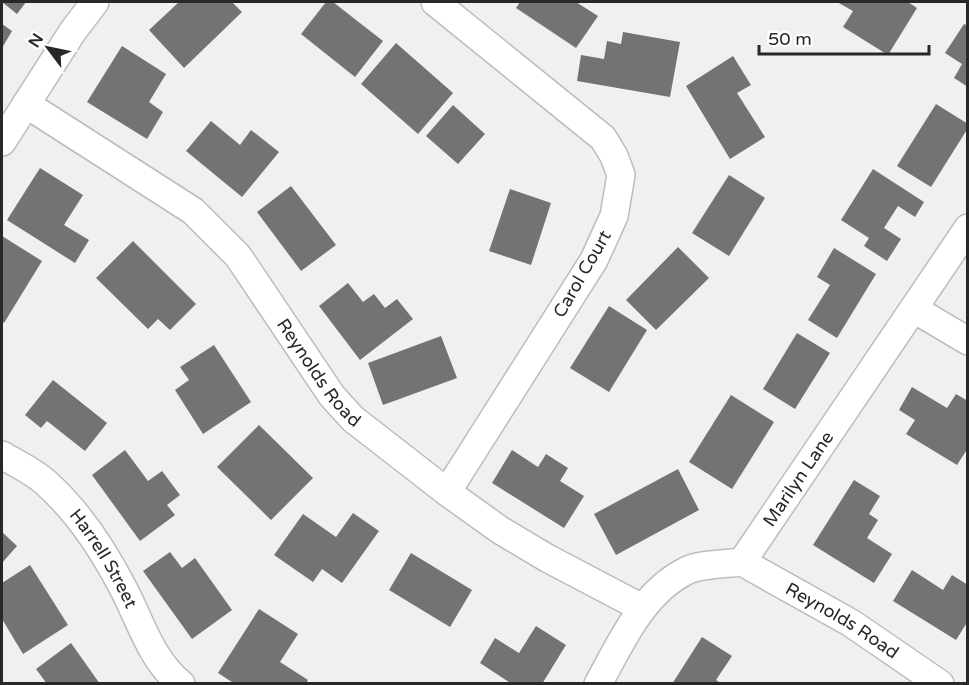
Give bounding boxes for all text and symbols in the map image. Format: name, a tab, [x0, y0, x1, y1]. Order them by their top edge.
north arrow	[18, 18, 78, 78]
scale bar	[759, 18, 928, 56]
text: 50 m	[768, 28, 812, 50]
text: N	[24, 30, 48, 51]
street label: Carol Court	[548, 226, 616, 322]
street label: Reynolds Road	[272, 314, 365, 432]
street label: Marilyn Lane	[758, 427, 838, 531]
street label: Harrell Street	[65, 504, 142, 612]
street label: Reynolds Road	[782, 578, 903, 663]

